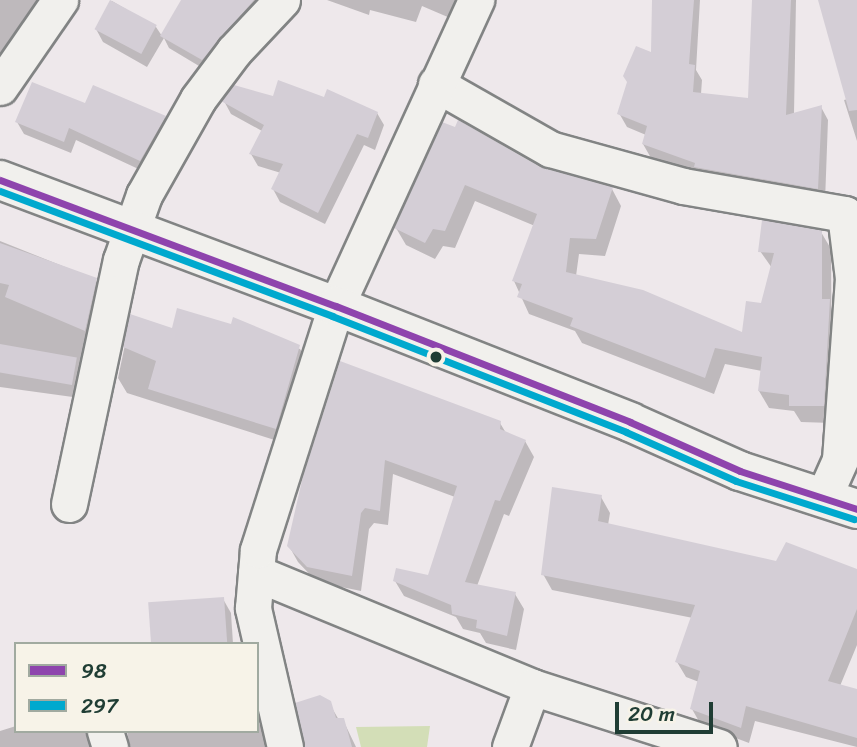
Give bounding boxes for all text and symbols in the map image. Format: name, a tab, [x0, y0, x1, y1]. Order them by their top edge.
unlabelled marker	[429, 350, 443, 364]
legend	[14, 642, 259, 733]
text: 98	[81, 652, 107, 690]
text: 297	[81, 687, 118, 725]
scale bar	[619, 688, 717, 732]
text: 20 m	[628, 695, 675, 733]

